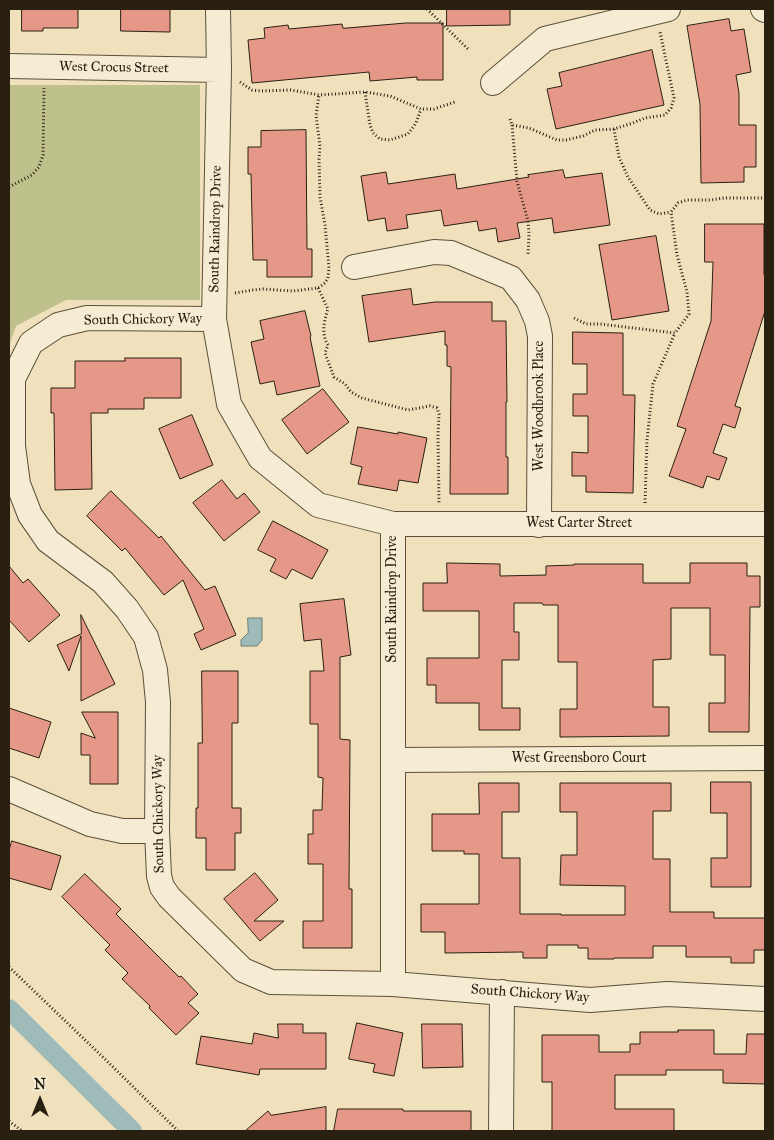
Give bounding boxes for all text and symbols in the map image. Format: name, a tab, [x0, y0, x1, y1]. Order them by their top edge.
street label: West Crocus Street	[59, 59, 169, 77]
street label: South Raindrop Drive	[206, 165, 226, 293]
street label: South Chickory Way	[84, 311, 202, 329]
street label: West Woodbrook Place	[532, 341, 548, 471]
street label: West Carter Street	[526, 516, 632, 532]
street label: South Raindrop Drive	[385, 535, 401, 663]
street label: West Greensboro Court	[512, 751, 646, 767]
street label: South Chickory Way	[150, 755, 168, 873]
street label: South Chickory Way	[470, 981, 590, 1007]
north arrow	[15, 1075, 65, 1125]
text: N	[34, 1076, 46, 1093]

